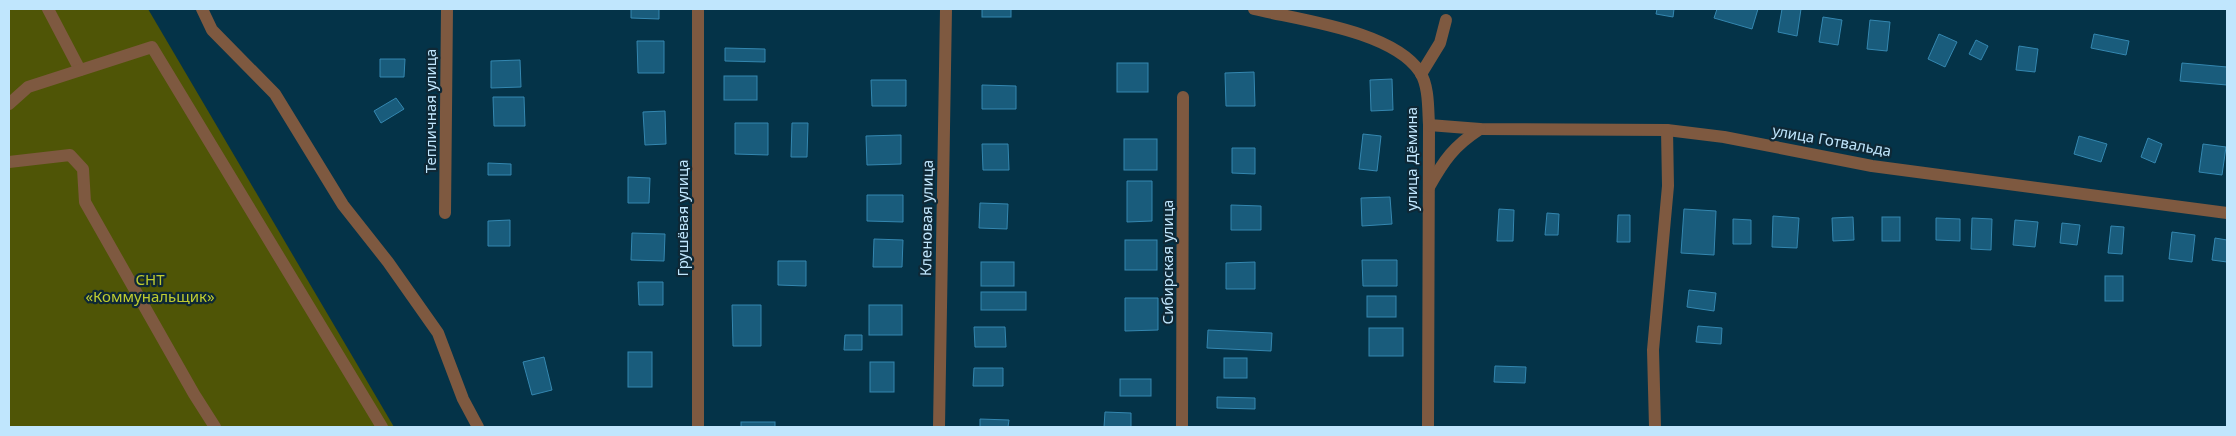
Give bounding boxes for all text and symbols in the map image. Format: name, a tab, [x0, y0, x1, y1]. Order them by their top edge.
street label: Тепличная улица	[420, 49, 440, 173]
street label: улица Дёмина	[1401, 107, 1421, 211]
street label: улица Готвальда	[1771, 120, 1893, 160]
street label: Грушёвая улица	[672, 159, 692, 277]
street label: Кленовая улица	[915, 160, 937, 276]
street label: Сибирская улица	[1157, 200, 1177, 324]
park label: СНТ «Коммунальщик»	[85, 269, 215, 306]

